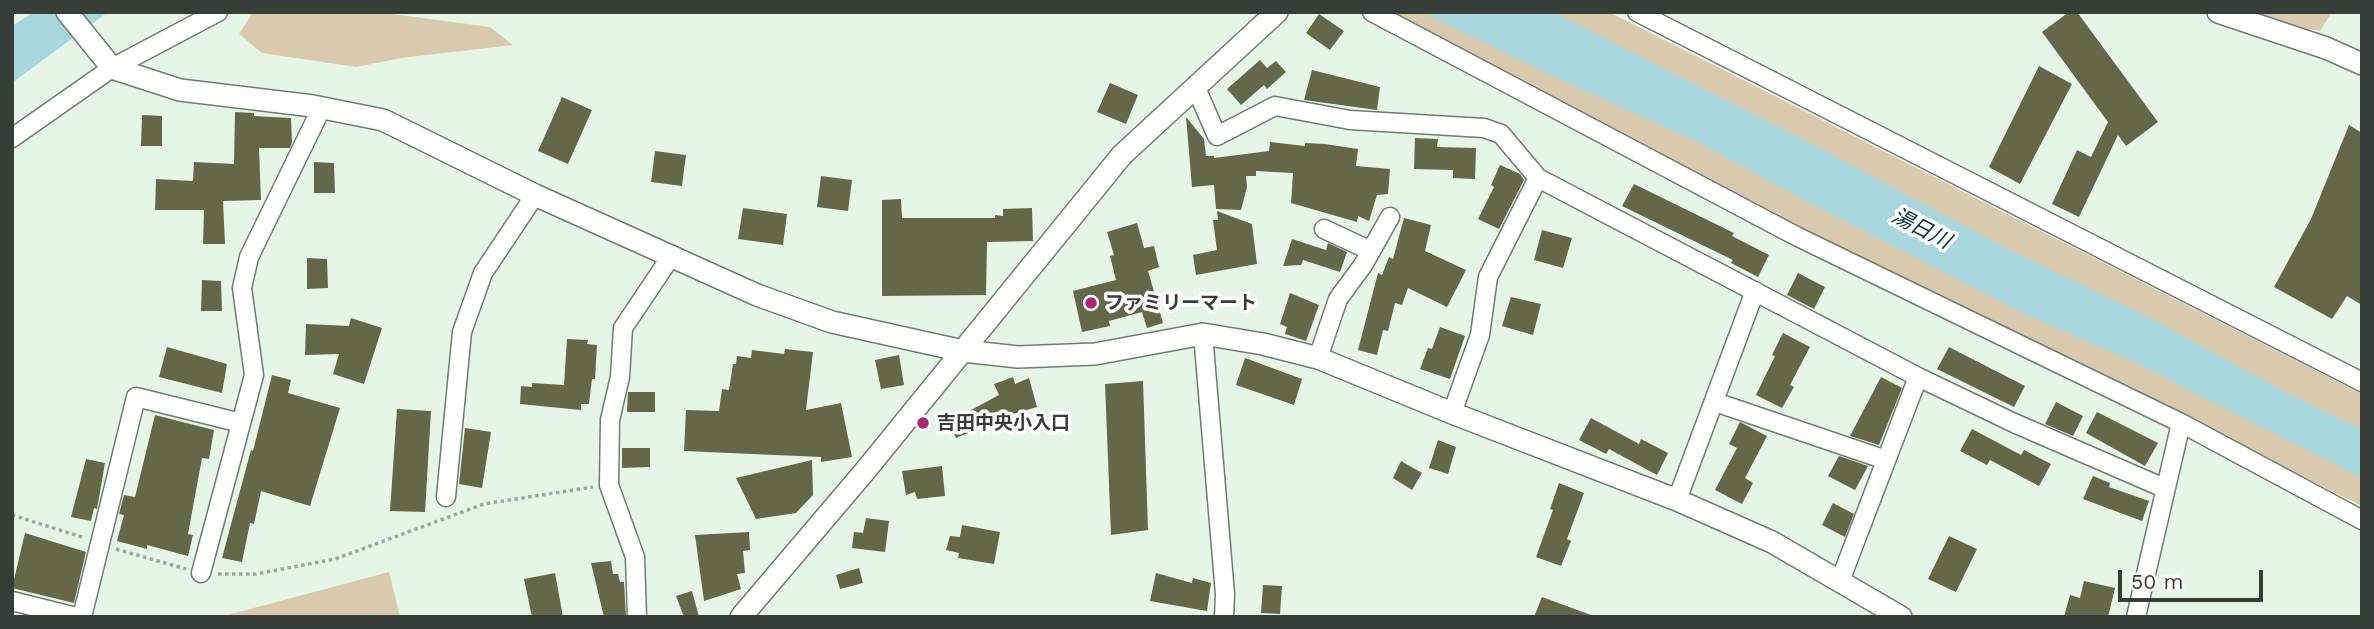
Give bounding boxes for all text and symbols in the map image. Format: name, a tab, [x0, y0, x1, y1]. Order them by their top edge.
water label: 湯日川	[1887, 203, 1955, 255]
place label: ファミリーマート	[1105, 292, 1257, 314]
marker: ファミリーマート	[1083, 295, 1099, 311]
place label: 吉田中央小入口	[937, 412, 1070, 434]
marker: 吉田中央小入口	[915, 415, 931, 431]
scale bar	[2122, 556, 2267, 600]
text: 50 m	[2131, 569, 2183, 594]

